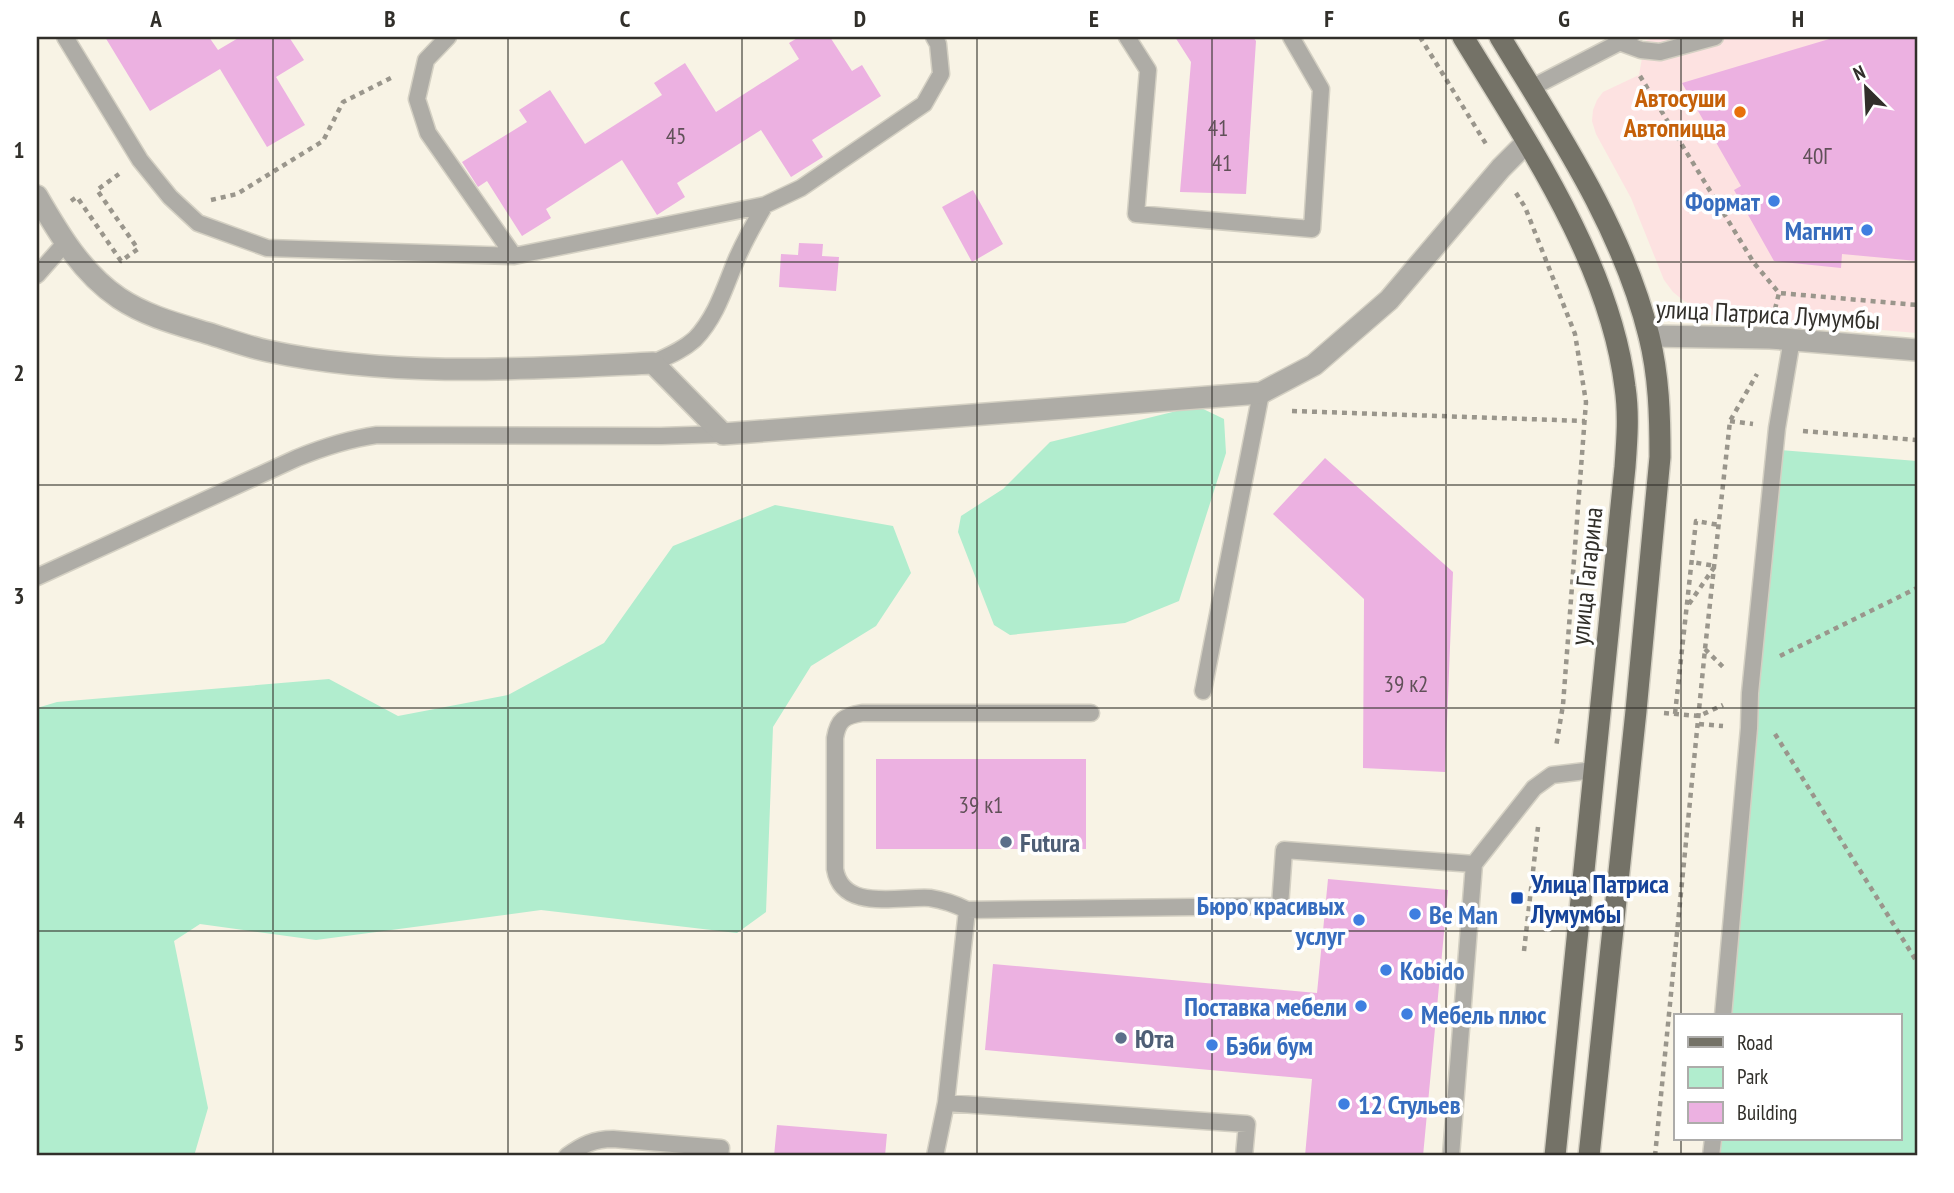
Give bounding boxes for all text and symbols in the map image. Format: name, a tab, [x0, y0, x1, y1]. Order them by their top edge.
text: A	[149, 4, 162, 33]
text: B	[384, 4, 396, 33]
text: C	[620, 4, 631, 33]
text: D	[854, 4, 866, 33]
text: E	[1089, 4, 1099, 33]
text: F	[1324, 4, 1334, 33]
text: G	[1558, 4, 1570, 33]
text: H	[1792, 4, 1804, 33]
north arrow	[1832, 52, 1902, 122]
text: N	[1850, 59, 1869, 86]
place label: Автосуши Автопицца	[1623, 81, 1726, 144]
marker: Автосуши Автопицца	[1732, 104, 1748, 120]
house number: 41	[1208, 113, 1228, 142]
house number: 45	[666, 121, 686, 150]
text: 1	[14, 135, 25, 164]
house number: 40Г	[1803, 141, 1832, 170]
house number: 41	[1212, 148, 1232, 177]
place label: Формат	[1685, 185, 1760, 218]
marker: Формат	[1766, 193, 1782, 209]
place label: Магнит	[1785, 214, 1853, 247]
marker: Магнит	[1859, 222, 1875, 238]
street label: улица Патриса Лумумбы	[1655, 292, 1881, 336]
text: 2	[14, 358, 25, 387]
street label: улица Гагарина	[1562, 505, 1610, 647]
text: 3	[14, 581, 25, 610]
house number: 39 к2	[1384, 669, 1428, 698]
house number: 39 к1	[959, 790, 1003, 819]
text: 4	[14, 805, 25, 834]
place label: Futura	[1020, 826, 1080, 859]
marker: Futura	[998, 834, 1014, 850]
place label: Улица Патриса Лумумбы	[1530, 867, 1669, 930]
place label: Бюро красивых услуг	[1197, 889, 1346, 952]
marker: Улица Патриса Лумумбы	[1509, 890, 1525, 906]
place label: Be Man	[1429, 898, 1498, 931]
marker: Be Man	[1407, 906, 1423, 922]
marker: Бюро красивых услуг	[1351, 912, 1367, 928]
place label: Kobido	[1400, 954, 1465, 987]
marker: Kobido	[1378, 962, 1394, 978]
place label: Поставка мебели	[1184, 990, 1347, 1023]
marker: Поставка мебели	[1353, 998, 1369, 1014]
place label: Мебель плюс	[1421, 998, 1546, 1031]
marker: Мебель плюс	[1399, 1006, 1415, 1022]
legend	[1674, 1014, 1902, 1140]
place label: Юта	[1135, 1022, 1174, 1055]
text: 5	[14, 1028, 25, 1057]
place label: Бэби бум	[1226, 1029, 1313, 1062]
text: Road	[1737, 1029, 1773, 1056]
marker: Юта	[1113, 1030, 1129, 1046]
marker: Бэби бум	[1204, 1037, 1220, 1053]
text: Park	[1737, 1063, 1768, 1090]
place label: 12 Стульев	[1358, 1088, 1461, 1121]
marker: 12 Стульев	[1336, 1096, 1352, 1112]
text: Building	[1737, 1099, 1797, 1126]

